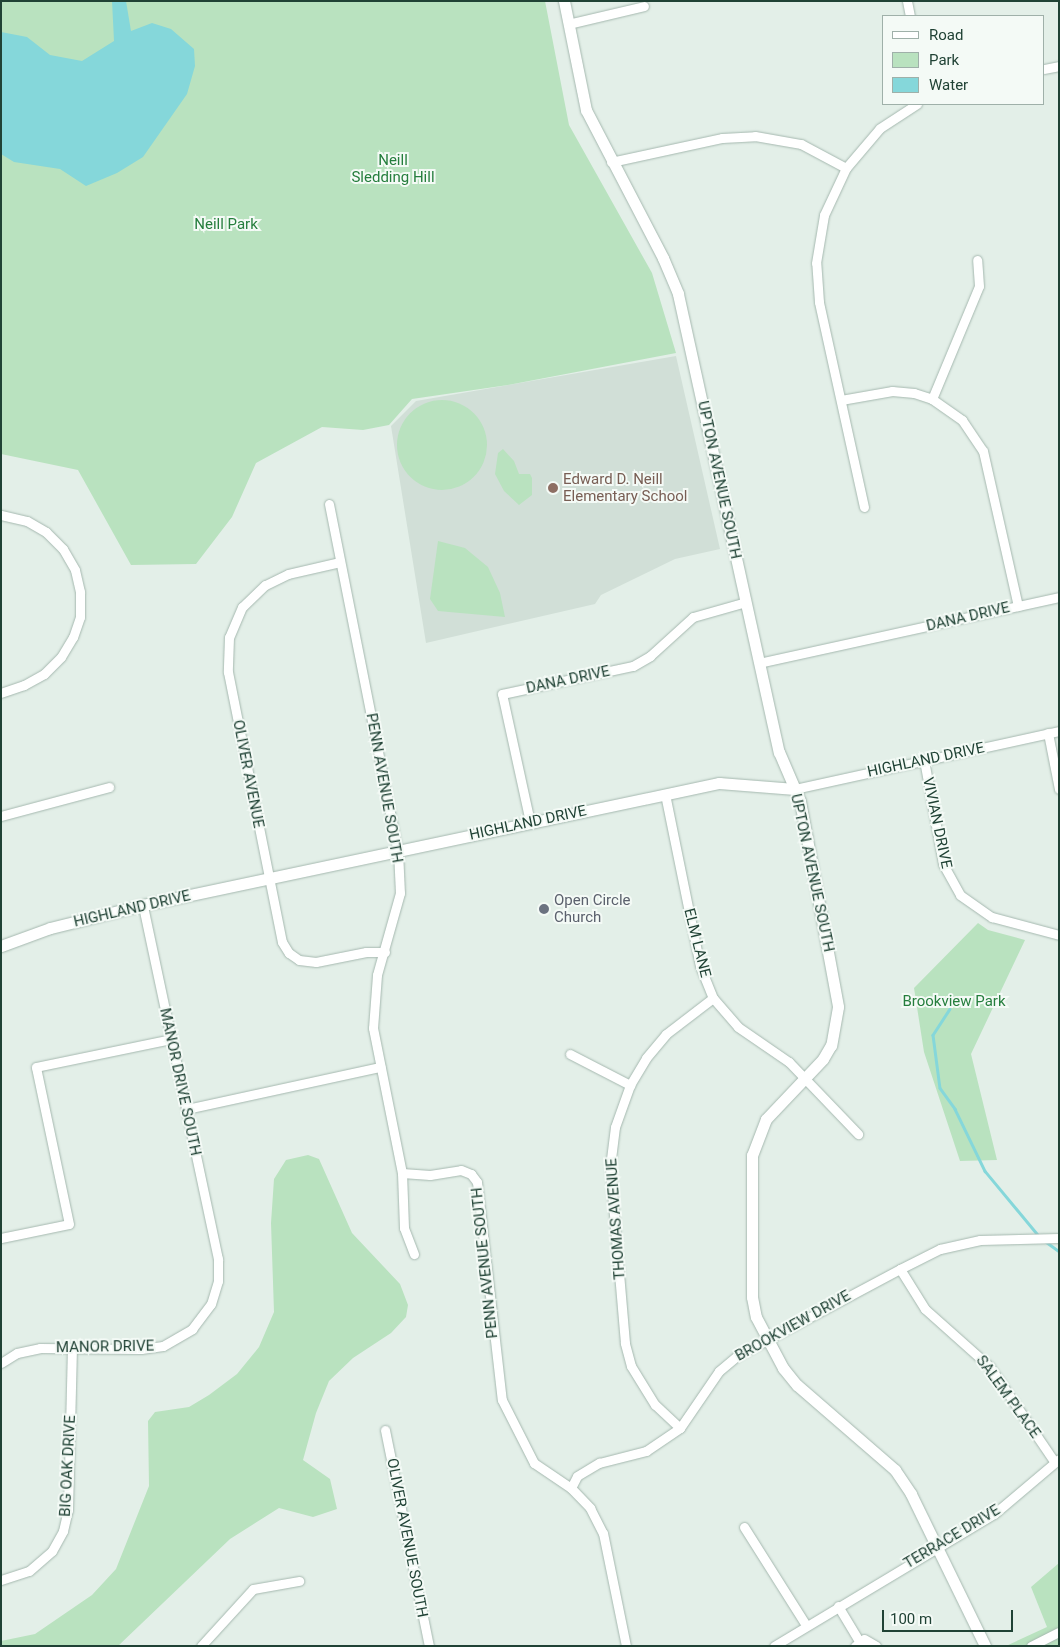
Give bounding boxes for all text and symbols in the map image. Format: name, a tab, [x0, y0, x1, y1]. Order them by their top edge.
legend	[882, 15, 1045, 105]
text: Road	[929, 26, 963, 44]
text: Park	[929, 51, 959, 69]
text: Water	[929, 76, 968, 94]
park label: Neill Sledding Hill	[351, 151, 435, 186]
park label: Neill Park	[194, 216, 258, 234]
street label: UPTON AVENUE SOUTH	[693, 399, 745, 561]
place label: Edward D. Neill Elementary School	[563, 470, 687, 505]
marker: Edward D. Neill Elementary School	[547, 482, 559, 494]
street label: DANA DRIVE	[925, 599, 1011, 635]
street label: DANA DRIVE	[525, 662, 611, 698]
street label: PENN AVENUE SOUTH	[362, 712, 406, 864]
street label: OLIVER AVENUE	[229, 718, 267, 830]
street label: HIGHLAND DRIVE	[866, 739, 986, 781]
street label: VIVIAN DRIVE	[919, 776, 955, 870]
street label: UPTON AVENUE SOUTH	[786, 792, 838, 954]
street label: HIGHLAND DRIVE	[468, 802, 588, 844]
street label: HIGHLAND DRIVE	[72, 887, 192, 931]
place label: Open Circle Church	[554, 891, 631, 926]
marker: Open Circle Church	[538, 903, 550, 915]
street label: ELM LANE	[680, 907, 714, 979]
park label: Brookview Park	[902, 993, 1006, 1011]
street label: MANOR DRIVE SOUTH	[156, 1006, 204, 1158]
street label: THOMAS AVENUE	[603, 1158, 629, 1280]
street label: PENN AVENUE SOUTH	[468, 1187, 502, 1339]
street label: BROOKVIEW DRIVE	[732, 1287, 854, 1365]
street label: MANOR DRIVE	[56, 1337, 154, 1357]
street label: SALEM PLACE	[972, 1352, 1044, 1442]
street label: BIG OAK DRIVE	[56, 1415, 80, 1517]
street label: OLIVER AVENUE SOUTH	[383, 1457, 431, 1619]
street label: TERRACE DRIVE	[901, 1501, 1003, 1573]
scale bar	[885, 1600, 1016, 1632]
text: 100 m	[890, 1610, 932, 1628]

